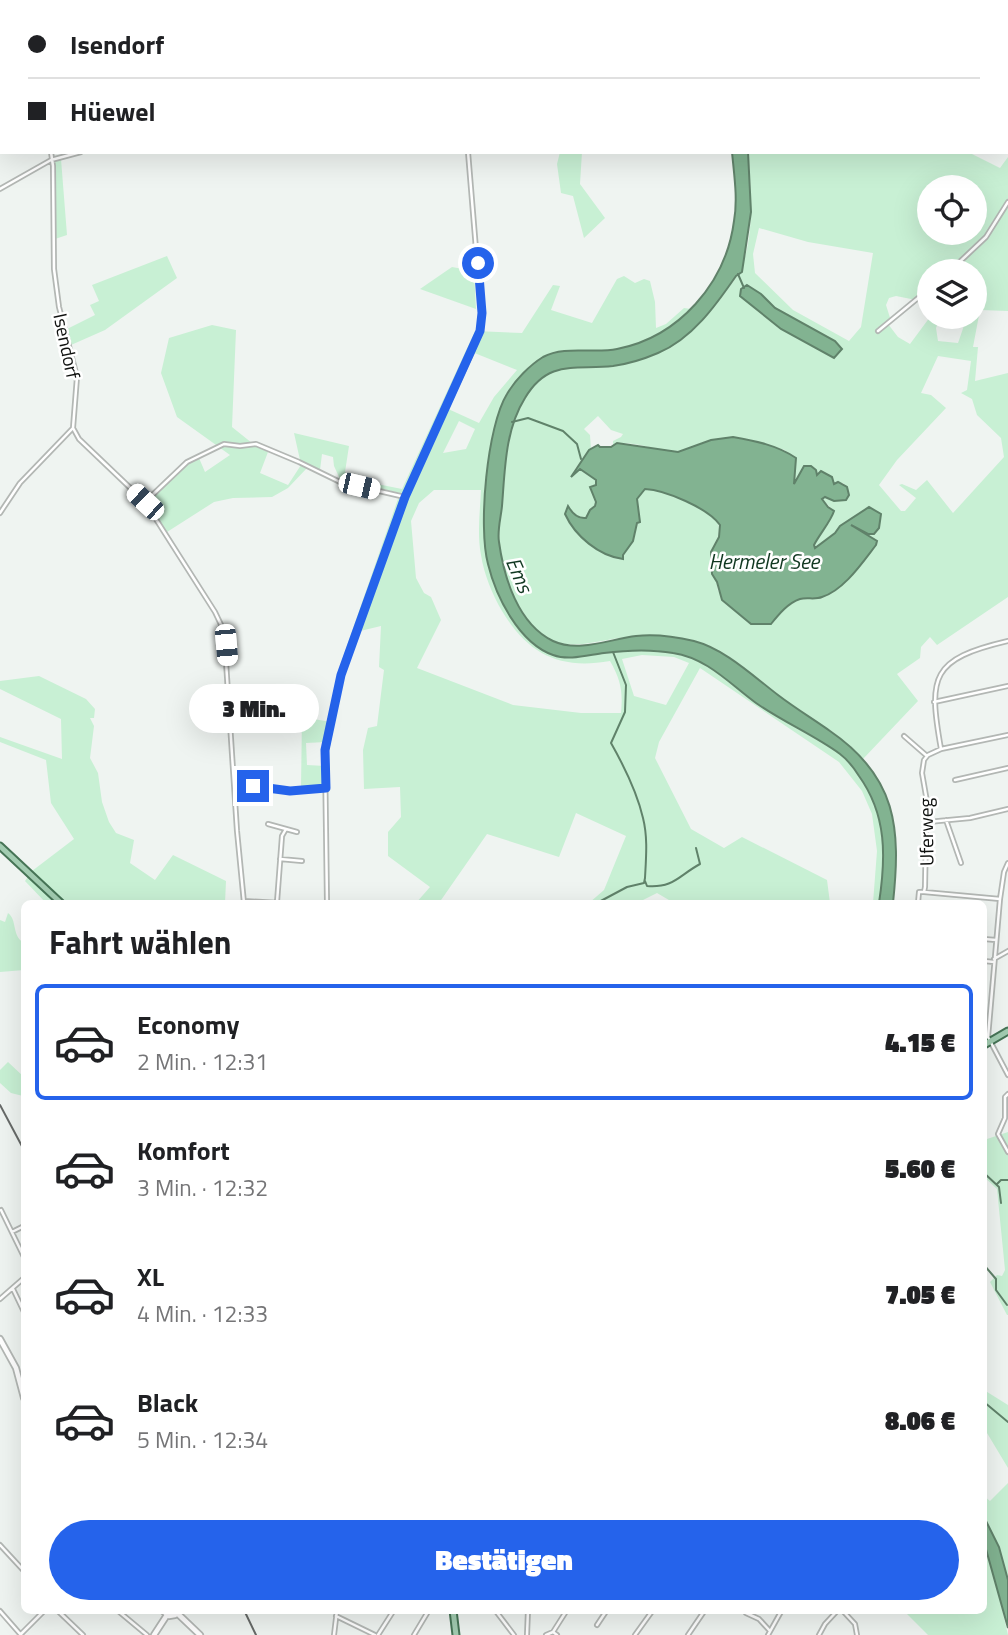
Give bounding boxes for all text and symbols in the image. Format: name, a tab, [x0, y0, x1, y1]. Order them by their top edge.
text: Isendorf	[70, 25, 164, 64]
text: Hüewel	[70, 92, 156, 131]
map controls	[917, 175, 987, 329]
button: locate	[917, 175, 987, 245]
route start	[462, 247, 494, 279]
button: layers	[917, 259, 987, 329]
street label: Isendorf	[46, 310, 89, 382]
car	[337, 471, 382, 501]
car	[123, 480, 168, 524]
water label: Hermeler See	[709, 545, 821, 577]
water label: Ems	[498, 552, 542, 599]
car	[214, 623, 239, 667]
callout: 3 Min.	[188, 684, 318, 734]
text: 3 Min.	[222, 691, 286, 726]
route end	[237, 770, 269, 802]
street label: Uferweg	[910, 797, 941, 866]
text: Fahrt wählen	[49, 918, 232, 966]
text: Economy	[137, 1005, 239, 1044]
icon: car	[53, 1011, 116, 1074]
text: 4.15 €	[885, 1023, 955, 1062]
text: 2 Min. · 12:31	[137, 1044, 268, 1079]
text: Komfort	[137, 1131, 230, 1170]
icon: car	[53, 1137, 116, 1200]
text: 5.60 €	[885, 1149, 955, 1188]
text: 3 Min. · 12:32	[137, 1170, 268, 1205]
text: XL	[137, 1257, 164, 1296]
icon: car	[53, 1263, 116, 1326]
text: 7.05 €	[885, 1275, 955, 1314]
text: 4 Min. · 12:33	[137, 1296, 268, 1331]
text: Black	[137, 1383, 198, 1422]
icon: car	[53, 1389, 116, 1452]
text: 8.06 €	[885, 1401, 955, 1440]
text: 5 Min. · 12:34	[137, 1422, 268, 1457]
button: Bestätigen	[49, 1520, 959, 1600]

